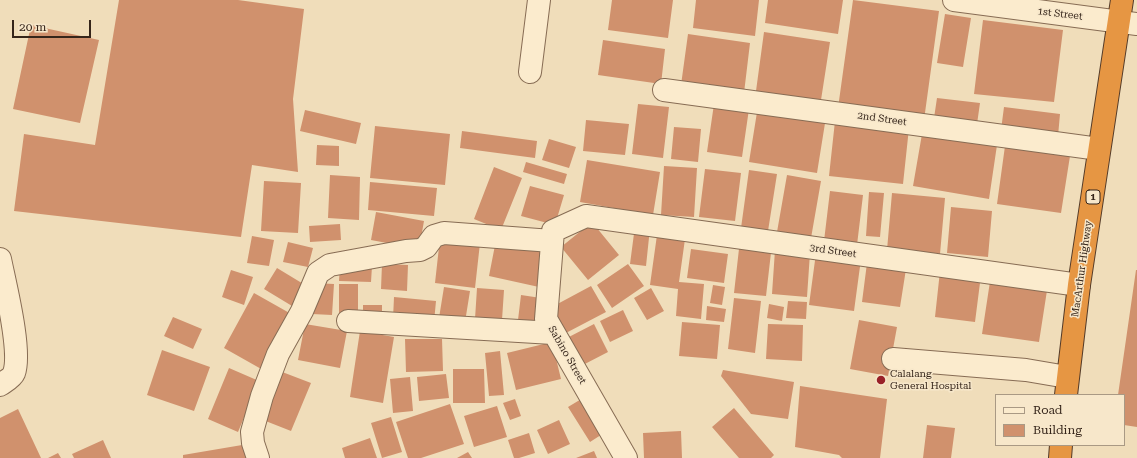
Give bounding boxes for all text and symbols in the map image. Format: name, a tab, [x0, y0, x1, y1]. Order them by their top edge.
street label: 1st Street	[1037, 5, 1083, 23]
scale bar	[14, 12, 93, 38]
text: 20 m	[19, 20, 46, 34]
street label: 2nd Street	[857, 110, 907, 128]
road number: 1	[1086, 190, 1100, 204]
street label: MacArthur Highway	[1069, 220, 1095, 318]
street label: 3rd Street	[809, 242, 857, 260]
street label: Sabino Street	[546, 324, 588, 386]
place label: Calalang General Hospital	[890, 368, 971, 392]
marker: Calalang General Hospital	[875, 374, 887, 386]
legend	[995, 394, 1125, 446]
text: Road	[1033, 403, 1062, 417]
text: Building	[1033, 423, 1082, 437]

